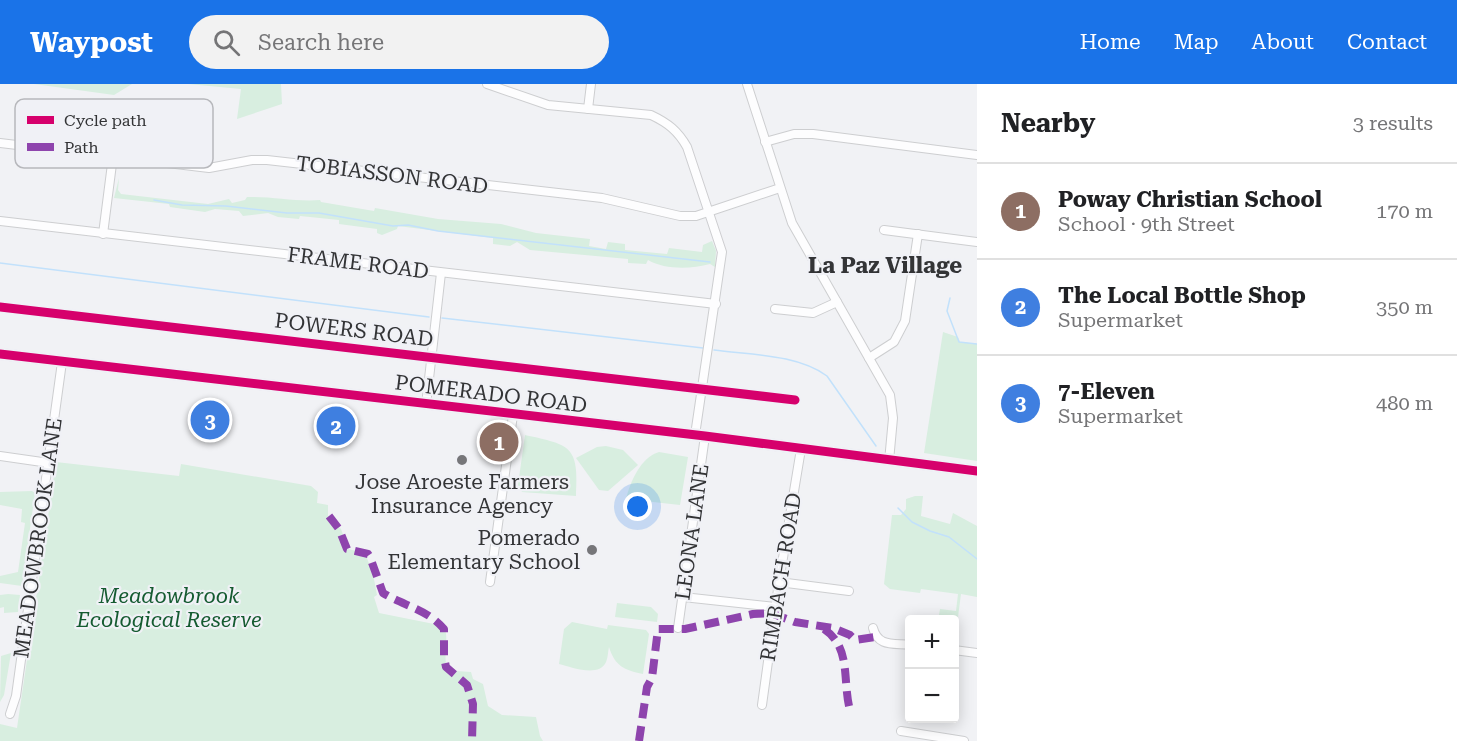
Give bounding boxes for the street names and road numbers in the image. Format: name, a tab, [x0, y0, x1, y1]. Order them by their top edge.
street label: TOBIASSON ROAD	[295, 151, 489, 199]
street label: FRAME ROAD	[286, 242, 430, 284]
street label: POWERS ROAD	[273, 308, 435, 352]
street label: POMERADO ROAD	[394, 370, 588, 418]
street label: MEADOWBROOK LANE	[9, 416, 67, 660]
street label: LEONA LANE	[671, 462, 713, 602]
street label: RIMBACH ROAD	[756, 491, 806, 663]

